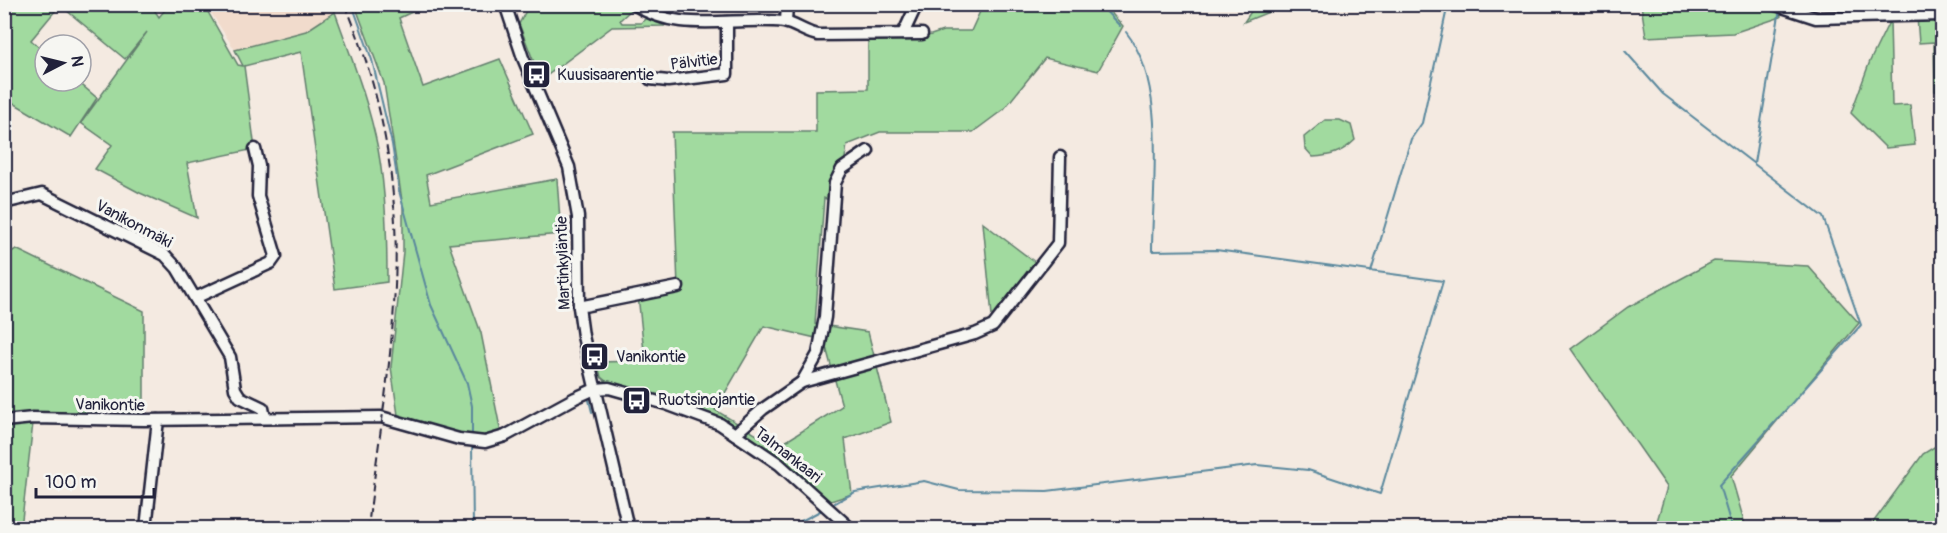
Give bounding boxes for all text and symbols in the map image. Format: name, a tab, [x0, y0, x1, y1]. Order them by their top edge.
north arrow	[33, 33, 93, 93]
street label: Pälvitie	[669, 49, 719, 75]
text: N	[66, 55, 88, 68]
bus stop icon: Kuusisaarentie	[520, 59, 552, 91]
place label: Kuusisaarentie	[557, 65, 654, 85]
street label: Vanikonmäki	[92, 195, 176, 253]
street label: Martinkyläntie	[551, 216, 575, 310]
bus stop icon: Vanikontie	[579, 341, 611, 373]
place label: Vanikontie	[616, 347, 686, 367]
bus stop icon: Ruotsinojantie	[621, 384, 653, 416]
place label: Ruotsinojantie	[658, 390, 755, 410]
street label: Vanikontie	[75, 394, 145, 416]
street label: Talmankaari	[751, 423, 826, 487]
scale bar	[36, 461, 154, 499]
text: 100 m	[45, 471, 97, 494]

